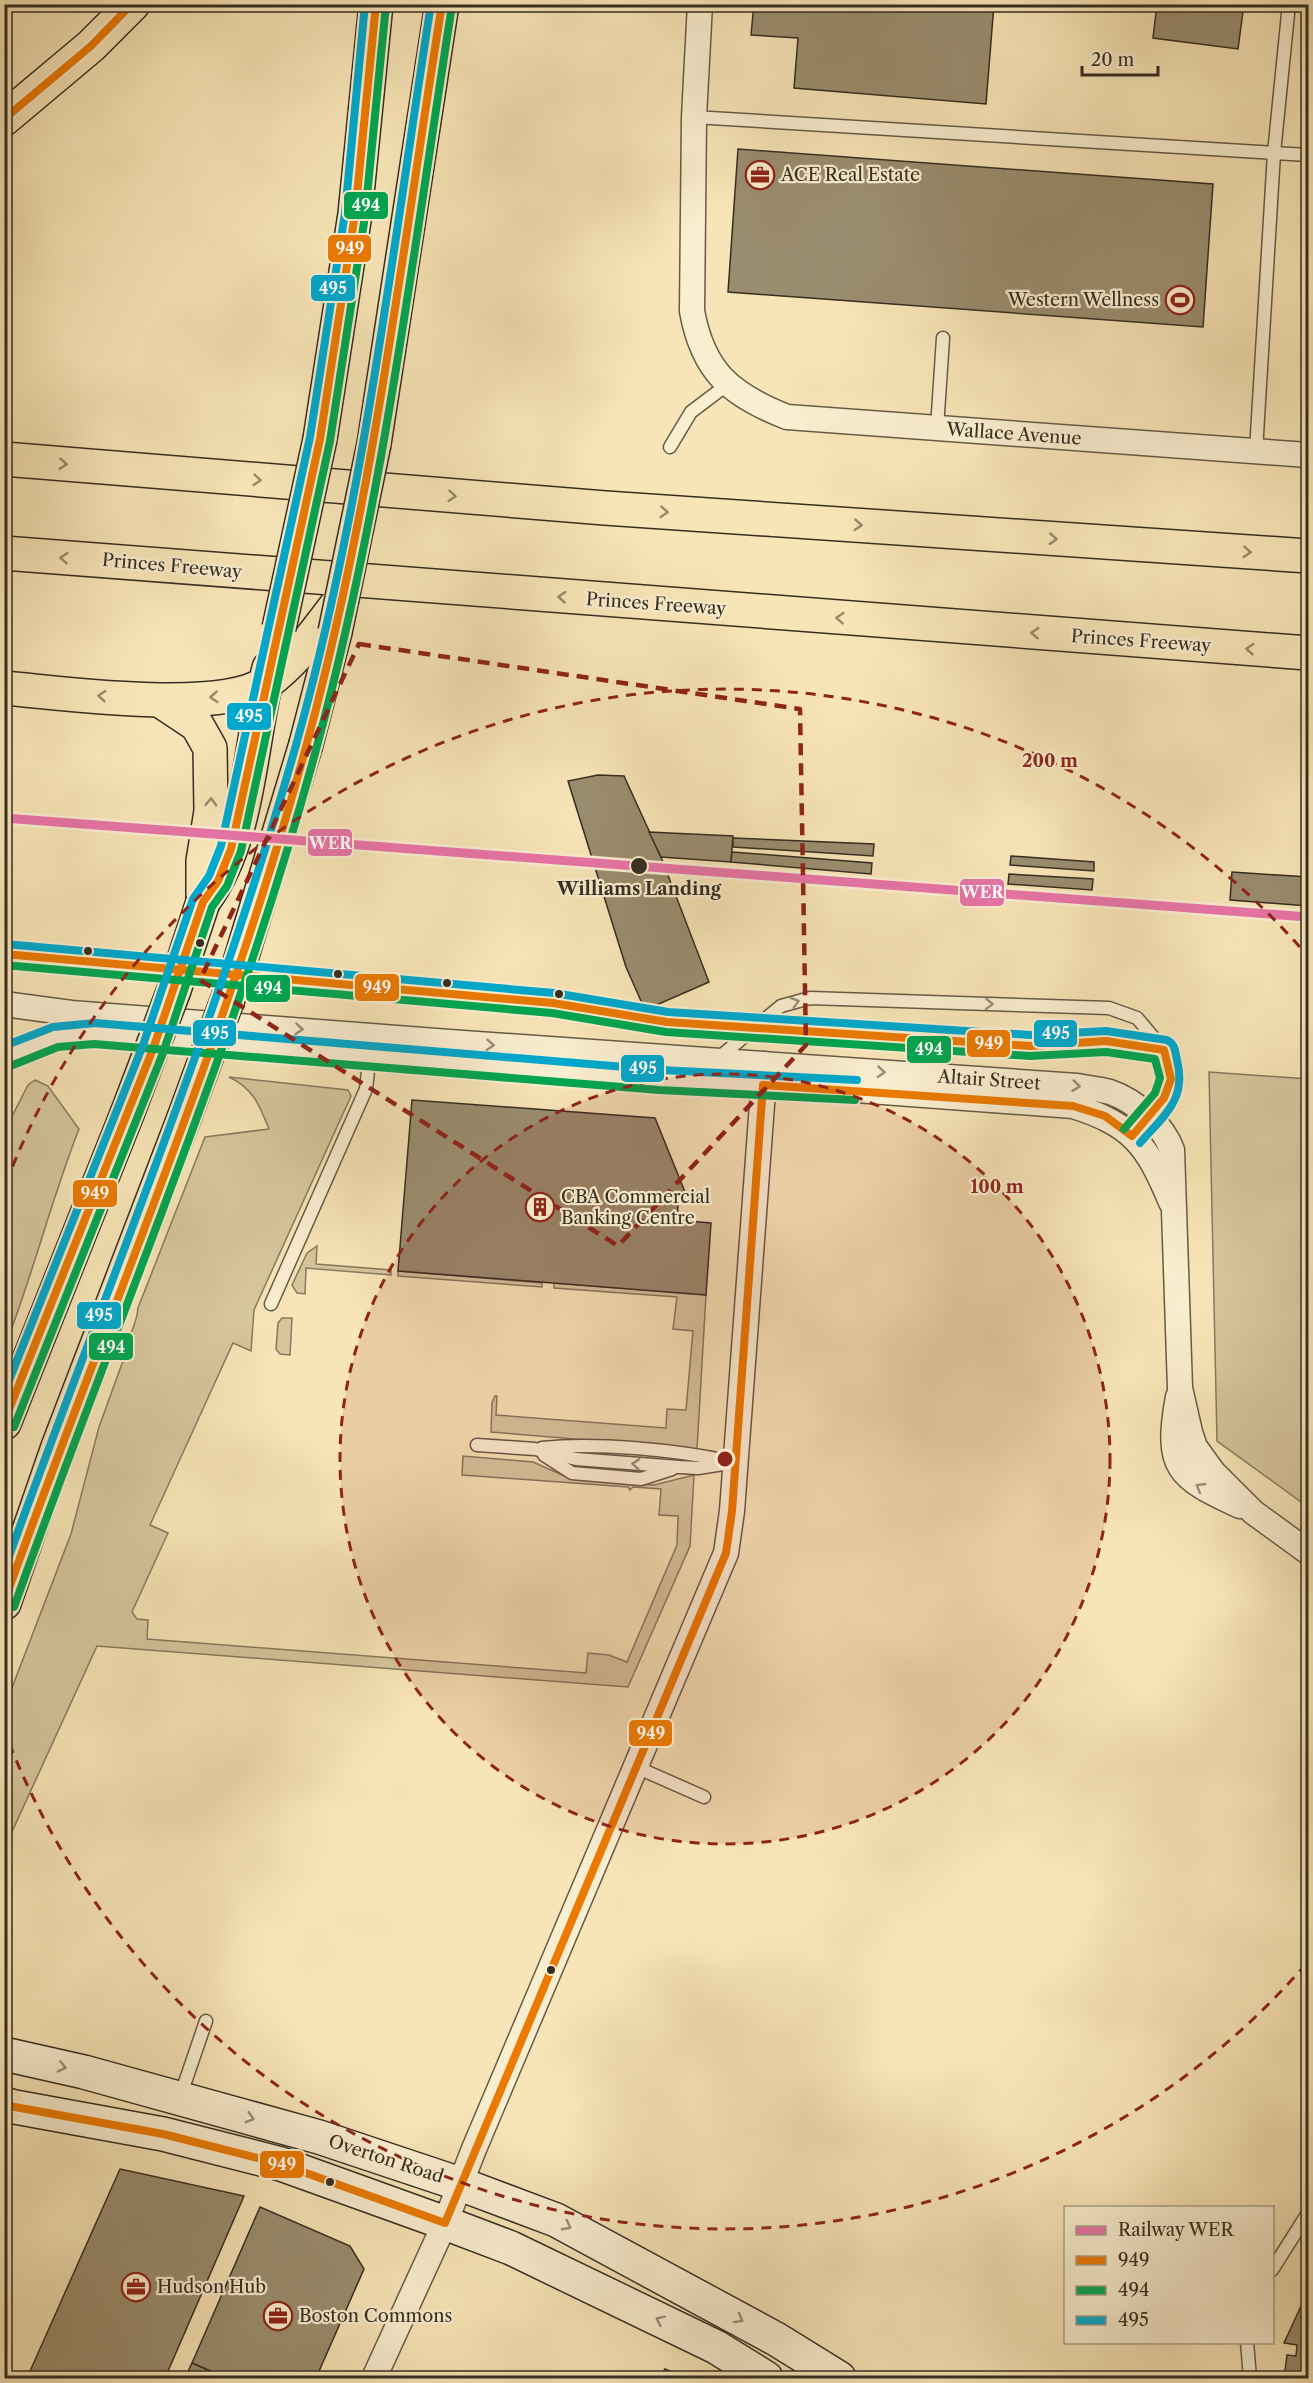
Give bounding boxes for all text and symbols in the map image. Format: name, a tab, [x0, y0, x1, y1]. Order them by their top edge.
scale bar	[1082, 39, 1158, 77]
text: 20 m	[1091, 49, 1135, 71]
office icon: ACE Real Estate	[744, 159, 776, 191]
place label: ACE Real Estate	[780, 164, 920, 186]
line badge: 494	[343, 191, 389, 220]
text: 494	[352, 195, 380, 215]
line badge: 949	[327, 234, 372, 263]
text: 949	[336, 238, 364, 258]
line badge: 495	[310, 274, 356, 302]
text: 495	[319, 278, 347, 298]
sports icon: Western Wellness	[1164, 284, 1196, 316]
place label: Western Wellness	[1007, 289, 1159, 311]
street label: Wallace Avenue	[945, 418, 1082, 450]
one-way arrow	[58, 457, 67, 470]
one-way arrow	[253, 473, 262, 486]
one-way arrow	[447, 489, 456, 502]
one-way arrow	[659, 505, 668, 518]
one-way arrow	[854, 519, 863, 532]
one-way arrow	[1048, 532, 1057, 545]
one-way arrow	[1243, 545, 1252, 558]
street label: Princes Freeway	[101, 549, 244, 583]
one-way arrow	[60, 552, 69, 565]
street label: Princes Freeway	[585, 588, 728, 620]
one-way arrow	[558, 590, 567, 603]
one-way arrow	[836, 612, 845, 625]
street label: Princes Freeway	[1070, 625, 1213, 657]
one-way arrow	[1030, 626, 1039, 639]
one-way arrow	[1246, 643, 1255, 656]
one-way arrow	[98, 690, 107, 703]
one-way arrow	[209, 690, 218, 703]
line badge: 495	[226, 702, 272, 731]
text: 495	[235, 706, 263, 726]
text: 200 m	[1022, 750, 1078, 772]
one-way arrow	[204, 798, 217, 807]
line badge: WER	[307, 828, 353, 857]
text: WER	[307, 833, 352, 853]
marker: Williams Landing	[629, 856, 649, 876]
place label: Williams Landing	[556, 878, 722, 900]
line badge: WER	[959, 878, 1005, 907]
text: WER	[959, 882, 1004, 902]
unlabelled marker	[194, 937, 206, 949]
unlabelled marker	[82, 945, 94, 957]
unlabelled marker	[332, 968, 344, 980]
line badge: 949	[354, 973, 400, 1002]
line badge: 494	[245, 974, 291, 1003]
text: 949	[363, 977, 391, 997]
unlabelled marker	[441, 977, 453, 989]
text: 494	[254, 978, 282, 998]
unlabelled marker	[553, 988, 565, 1000]
one-way arrow	[789, 997, 800, 1009]
one-way arrow	[985, 997, 994, 1010]
line badge: 495	[192, 1019, 237, 1047]
line badge: 495	[1033, 1019, 1078, 1048]
one-way arrow	[295, 1022, 304, 1035]
text: 495	[201, 1023, 229, 1043]
text: 495	[1042, 1023, 1070, 1043]
line badge: 949	[966, 1029, 1011, 1058]
text: 949	[975, 1033, 1003, 1053]
line badge: 494	[906, 1035, 952, 1064]
one-way arrow	[486, 1038, 495, 1051]
text: 494	[915, 1039, 943, 1059]
line badge: 495	[620, 1054, 665, 1083]
text: 495	[629, 1058, 657, 1078]
one-way arrow	[877, 1065, 886, 1078]
street label: Altair Street	[936, 1065, 1042, 1095]
one-way arrow	[1071, 1079, 1080, 1092]
text: 100 m	[970, 1176, 1024, 1198]
line badge: 949	[72, 1179, 118, 1208]
text: 949	[81, 1183, 109, 1203]
place label: CBA Commercial Banking Centre	[561, 1186, 710, 1229]
building icon: CBA Commercial Banking Centre	[524, 1191, 556, 1223]
line badge: 495	[76, 1301, 122, 1330]
text: 495	[85, 1305, 113, 1325]
line badge: 494	[88, 1332, 134, 1361]
text: 494	[97, 1337, 125, 1357]
centre of rings	[715, 1449, 735, 1469]
one-way arrow	[631, 1458, 640, 1471]
one-way arrow	[1196, 1482, 1206, 1494]
line badge: 949	[628, 1719, 673, 1747]
text: 949	[637, 1723, 665, 1743]
unlabelled marker	[545, 1964, 557, 1976]
one-way arrow	[56, 2060, 66, 2073]
one-way arrow	[245, 2110, 255, 2123]
street label: Overton Road	[326, 2130, 446, 2188]
line badge: 949	[259, 2150, 305, 2179]
text: 949	[268, 2154, 296, 2174]
unlabelled marker	[324, 2176, 336, 2188]
legend	[1064, 2206, 1274, 2344]
one-way arrow	[561, 2219, 571, 2230]
text: Railway WER	[1118, 2219, 1234, 2241]
text: 949	[1118, 2249, 1150, 2271]
office icon: Hudson Hub	[120, 2271, 152, 2303]
place label: Hudson Hub	[157, 2276, 266, 2298]
text: 494	[1118, 2279, 1149, 2301]
office icon: Boston Commons	[262, 2300, 294, 2332]
place label: Boston Commons	[299, 2305, 452, 2327]
text: 495	[1118, 2309, 1149, 2331]
one-way arrow	[732, 2311, 743, 2323]
one-way arrow	[656, 2316, 667, 2327]

